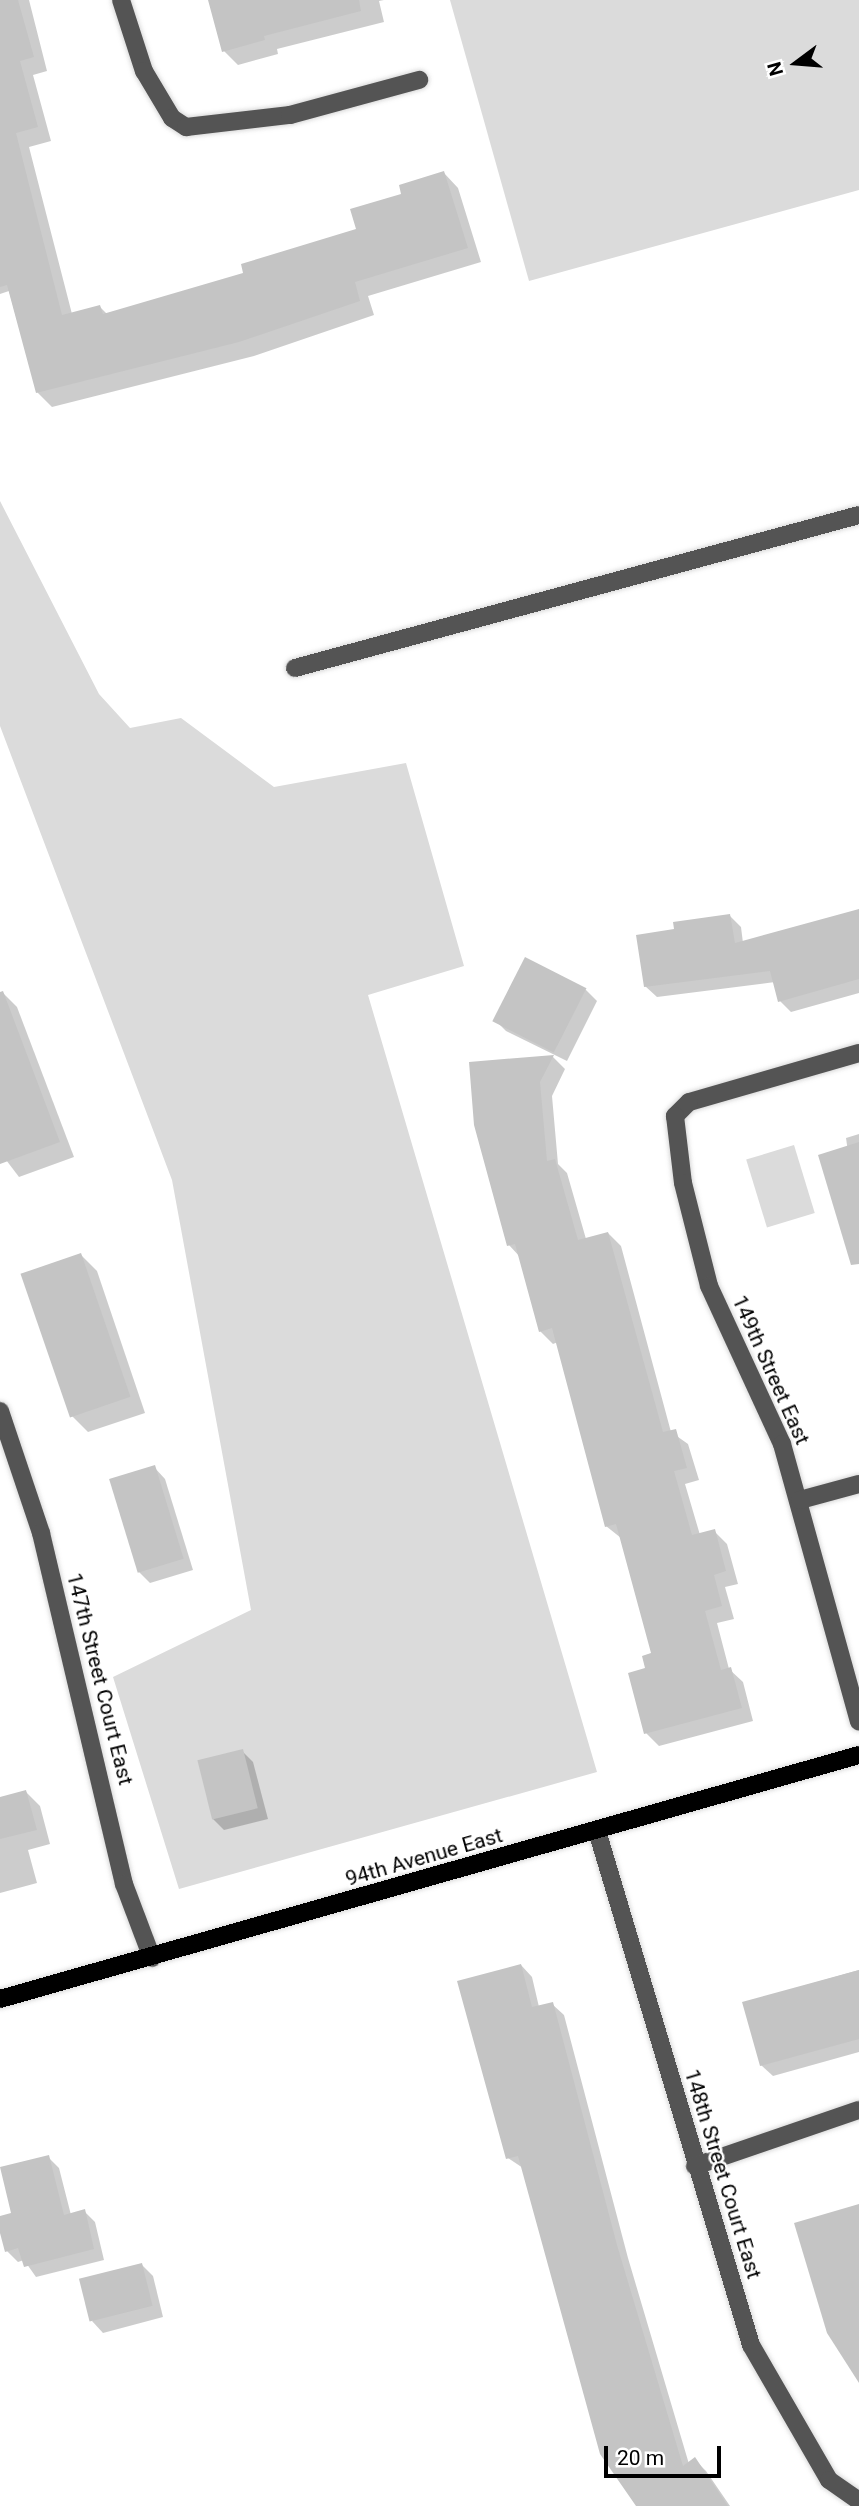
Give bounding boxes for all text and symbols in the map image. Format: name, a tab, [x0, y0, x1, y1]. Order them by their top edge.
north arrow	[761, 28, 831, 98]
text: N	[762, 59, 788, 79]
street label: 149th Street East	[727, 1291, 815, 1449]
street label: 147th Street Court East	[61, 1570, 139, 1788]
street label: 94th Avenue East	[343, 1823, 505, 1891]
street label: 148th Street Court East	[679, 2066, 767, 2282]
scale bar	[607, 2432, 724, 2476]
text: 20 m	[617, 2446, 664, 2470]

